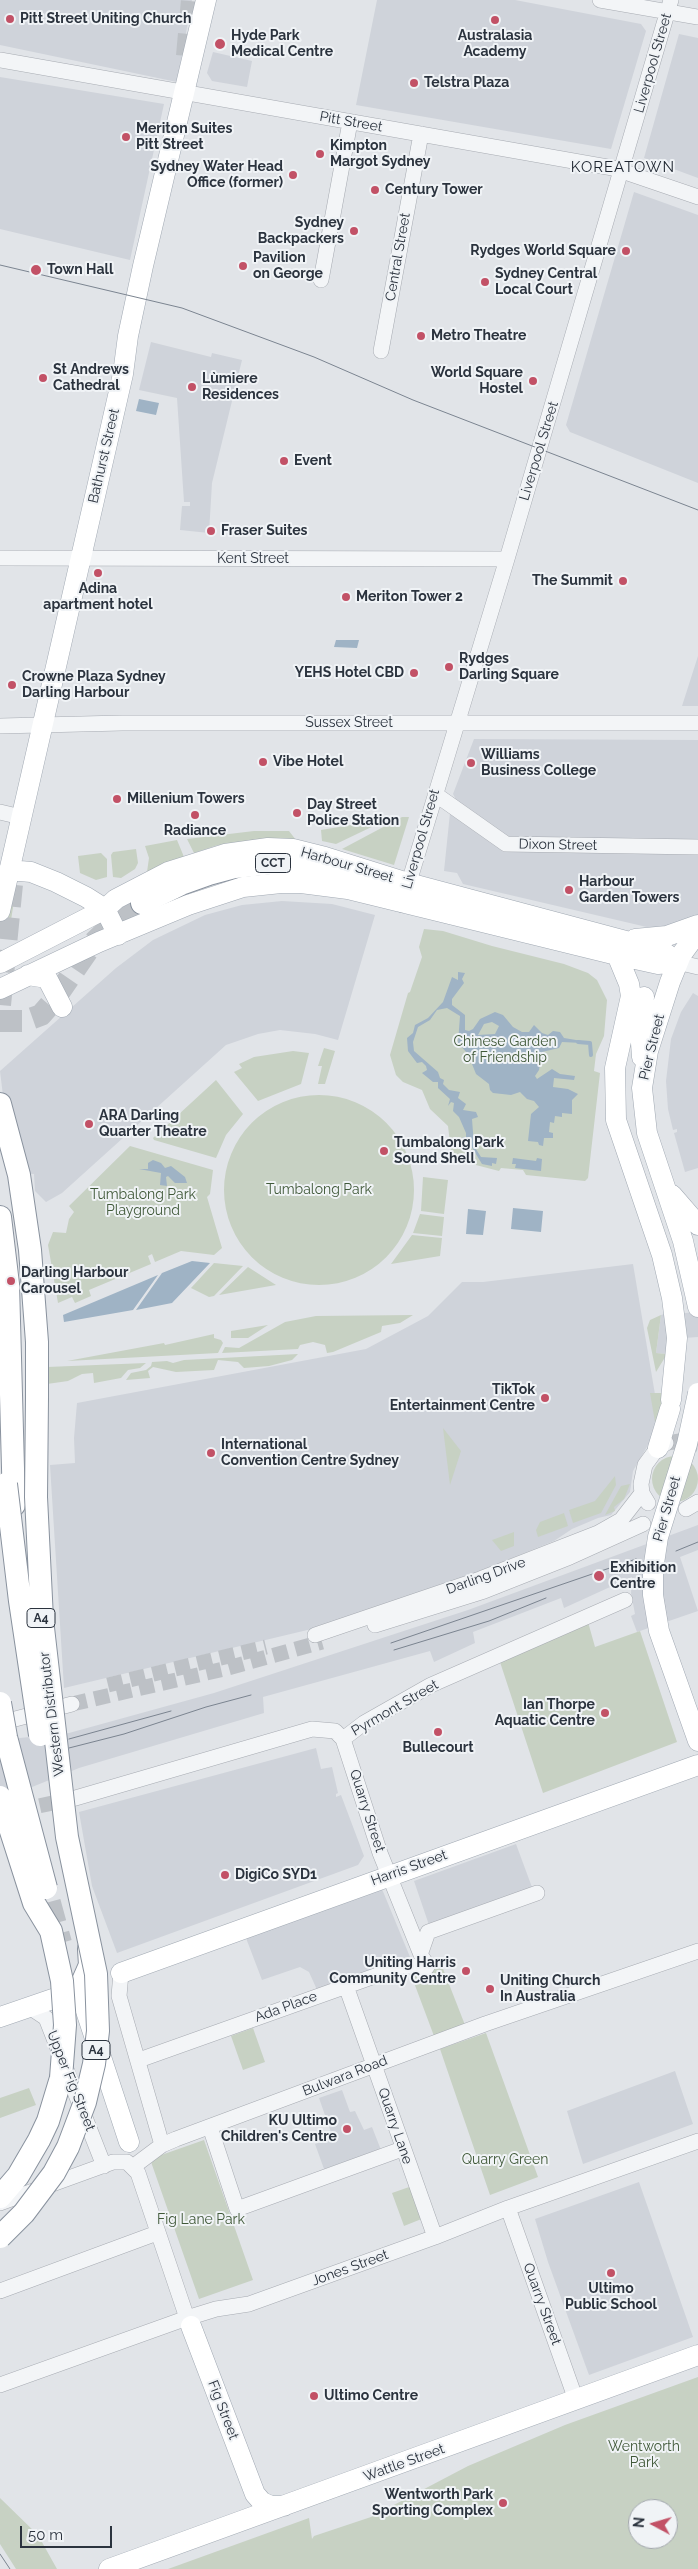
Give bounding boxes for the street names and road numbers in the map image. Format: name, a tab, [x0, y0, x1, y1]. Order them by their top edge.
street label: Liverpool Street	[631, 11, 675, 115]
street label: Pitt Street	[318, 108, 384, 136]
street label: Central Street	[382, 212, 414, 302]
street label: Liverpool Street	[516, 399, 562, 503]
street label: Bathurst Street	[85, 407, 123, 505]
street label: Kent Street	[217, 551, 289, 567]
street label: Sussex Street	[305, 715, 393, 731]
street label: Liverpool Street	[399, 787, 443, 891]
street label: Dixon Street	[519, 836, 597, 854]
street label: Harbour Street	[299, 844, 395, 886]
road number: CCT	[256, 854, 290, 872]
street label: Pier Street	[636, 1012, 668, 1082]
street label: Pier Street	[650, 1474, 684, 1544]
street label: Darling Drive	[444, 1554, 528, 1598]
road number: A4	[27, 1609, 55, 1628]
street label: Western Distributor	[36, 1651, 68, 1777]
street label: Pyrmont Street	[349, 1676, 441, 1740]
street label: Quarry Street	[346, 1767, 388, 1855]
street label: Harris Street	[369, 1846, 449, 1890]
street label: Ada Place	[253, 1988, 319, 2026]
street label: Upper Fig Street	[43, 2028, 99, 2134]
road number: A4	[82, 2040, 110, 2060]
street label: Bulwara Road	[300, 2052, 390, 2100]
street label: Quarry Lane	[374, 2086, 416, 2166]
street label: Jones Street	[309, 2246, 391, 2290]
street label: Quarry Street	[519, 2261, 565, 2347]
street label: Fig Street	[204, 2378, 242, 2442]
street label: Wattle Street	[361, 2441, 447, 2485]

